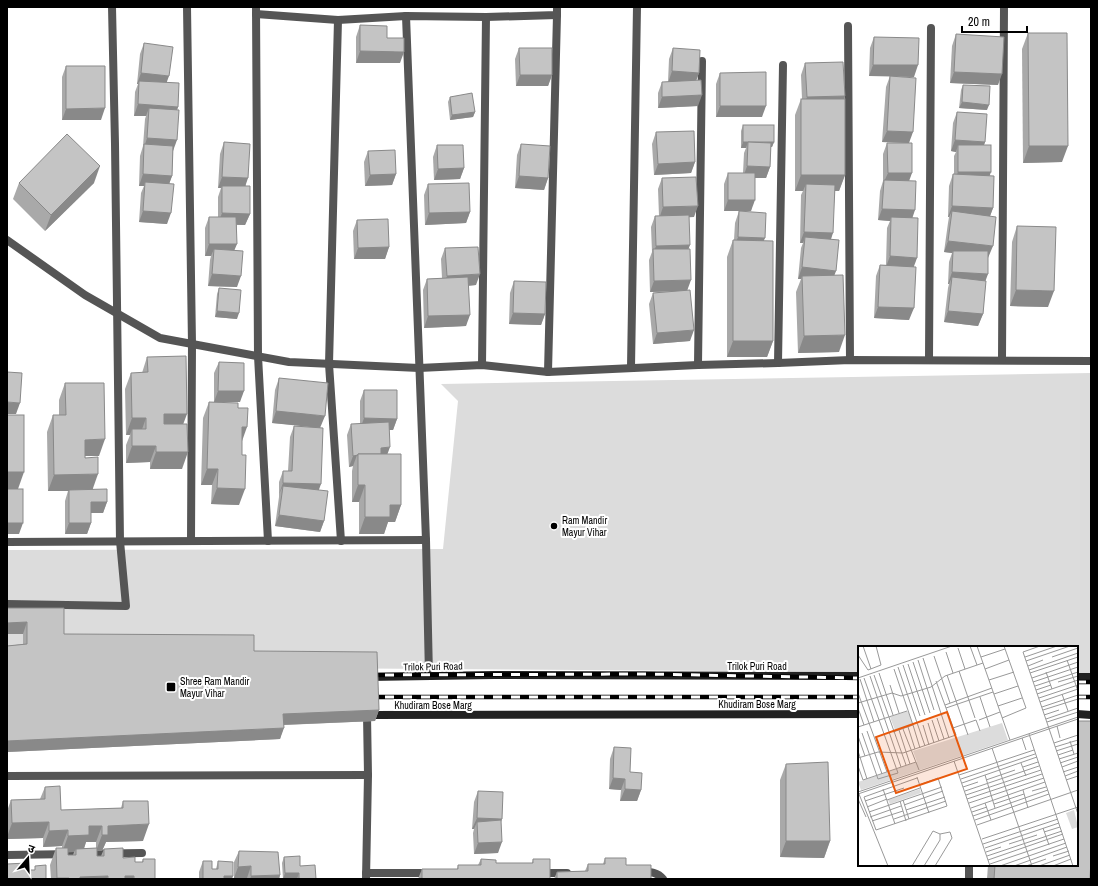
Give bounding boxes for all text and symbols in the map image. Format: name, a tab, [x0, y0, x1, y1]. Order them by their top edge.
scale bar	[962, 8, 1027, 34]
text: 20 m	[968, 14, 990, 30]
place label: Ram Mandir Mayur Vihar	[562, 514, 607, 539]
marker: Ram Mandir Mayur Vihar	[549, 521, 559, 531]
inset map	[858, 646, 1078, 866]
street label: Trilok Puri Road	[403, 659, 463, 674]
street label: Trilok Puri Road	[727, 660, 787, 673]
place label: Shree Ram Mandir Mayur Vihar	[180, 675, 250, 700]
marker: Shree Ram Mandir Mayur Vihar	[165, 681, 177, 693]
street label: Khudiram Bose Marg	[718, 698, 796, 711]
street label: Khudiram Bose Marg	[394, 699, 472, 712]
north arrow	[8, 838, 48, 878]
text: उ	[26, 841, 37, 856]

